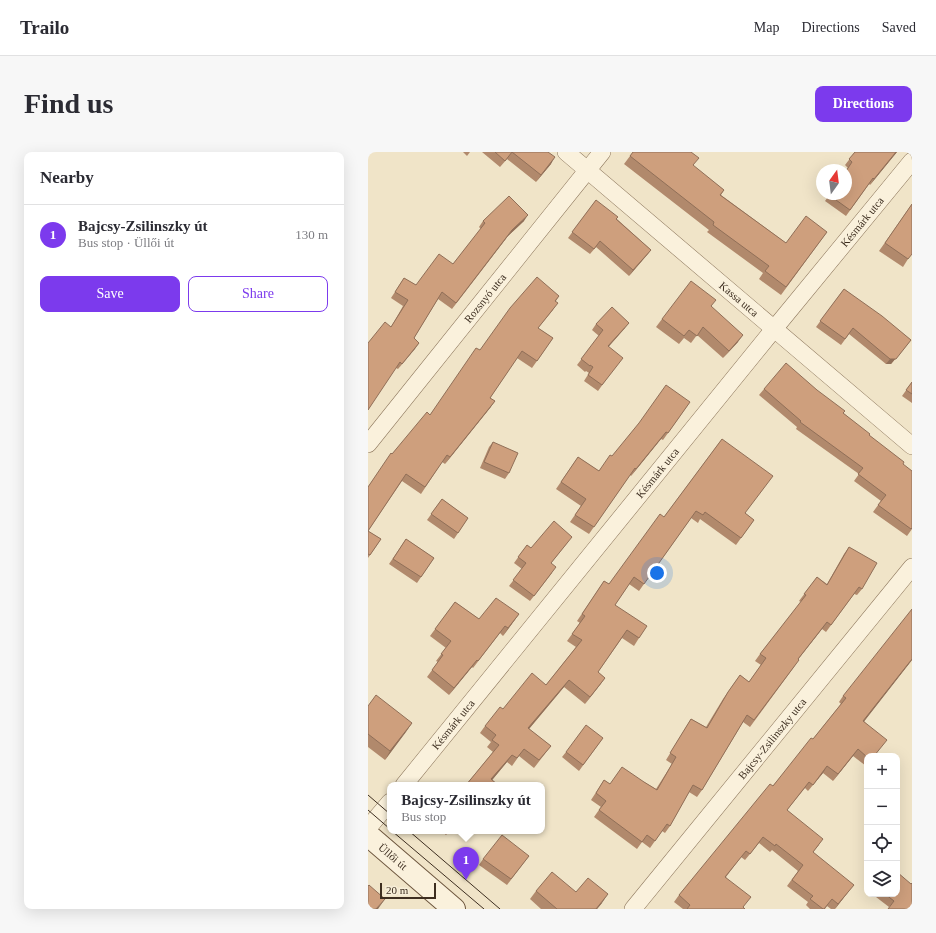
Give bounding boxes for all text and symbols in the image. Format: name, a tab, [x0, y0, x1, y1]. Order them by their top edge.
text: Trailo	[20, 17, 69, 38]
text: Map	[754, 20, 779, 35]
text: Directions	[801, 20, 860, 35]
text: Saved	[882, 20, 916, 35]
button: Directions	[815, 86, 912, 122]
text: Find us	[24, 88, 114, 119]
north arrow	[816, 164, 852, 200]
text: Nearby	[40, 168, 94, 187]
street label: Késmárk utca	[838, 194, 886, 249]
text: Bajcsy-Zsilinszky út	[78, 218, 208, 234]
text: 1	[50, 227, 56, 242]
text: 130 m	[295, 227, 328, 242]
text: Bus stop · Üllői út	[78, 235, 174, 250]
street label: Rozsnyó utca	[462, 271, 508, 325]
button: Save	[40, 276, 180, 312]
button: Share	[188, 276, 328, 312]
street label: Kassa utca	[717, 279, 761, 319]
street label: Késmárk utca	[633, 445, 681, 500]
your location	[647, 563, 667, 583]
street label: Bajcsy-Zsilinszky utca	[736, 696, 809, 781]
street label: Késmárk utca	[429, 697, 477, 752]
map controls	[864, 753, 900, 897]
button: +	[864, 753, 900, 789]
popup	[387, 782, 545, 834]
button: −	[864, 789, 900, 825]
text: Bajcsy-Zsilinszky út	[401, 792, 531, 808]
text: Bus stop	[401, 809, 446, 824]
button: locate	[864, 825, 900, 861]
street label: Üllői út	[376, 841, 410, 872]
pin: 1	[453, 847, 479, 880]
button: layers	[864, 861, 900, 897]
scale bar	[380, 881, 436, 900]
text: 20 m	[386, 884, 408, 896]

